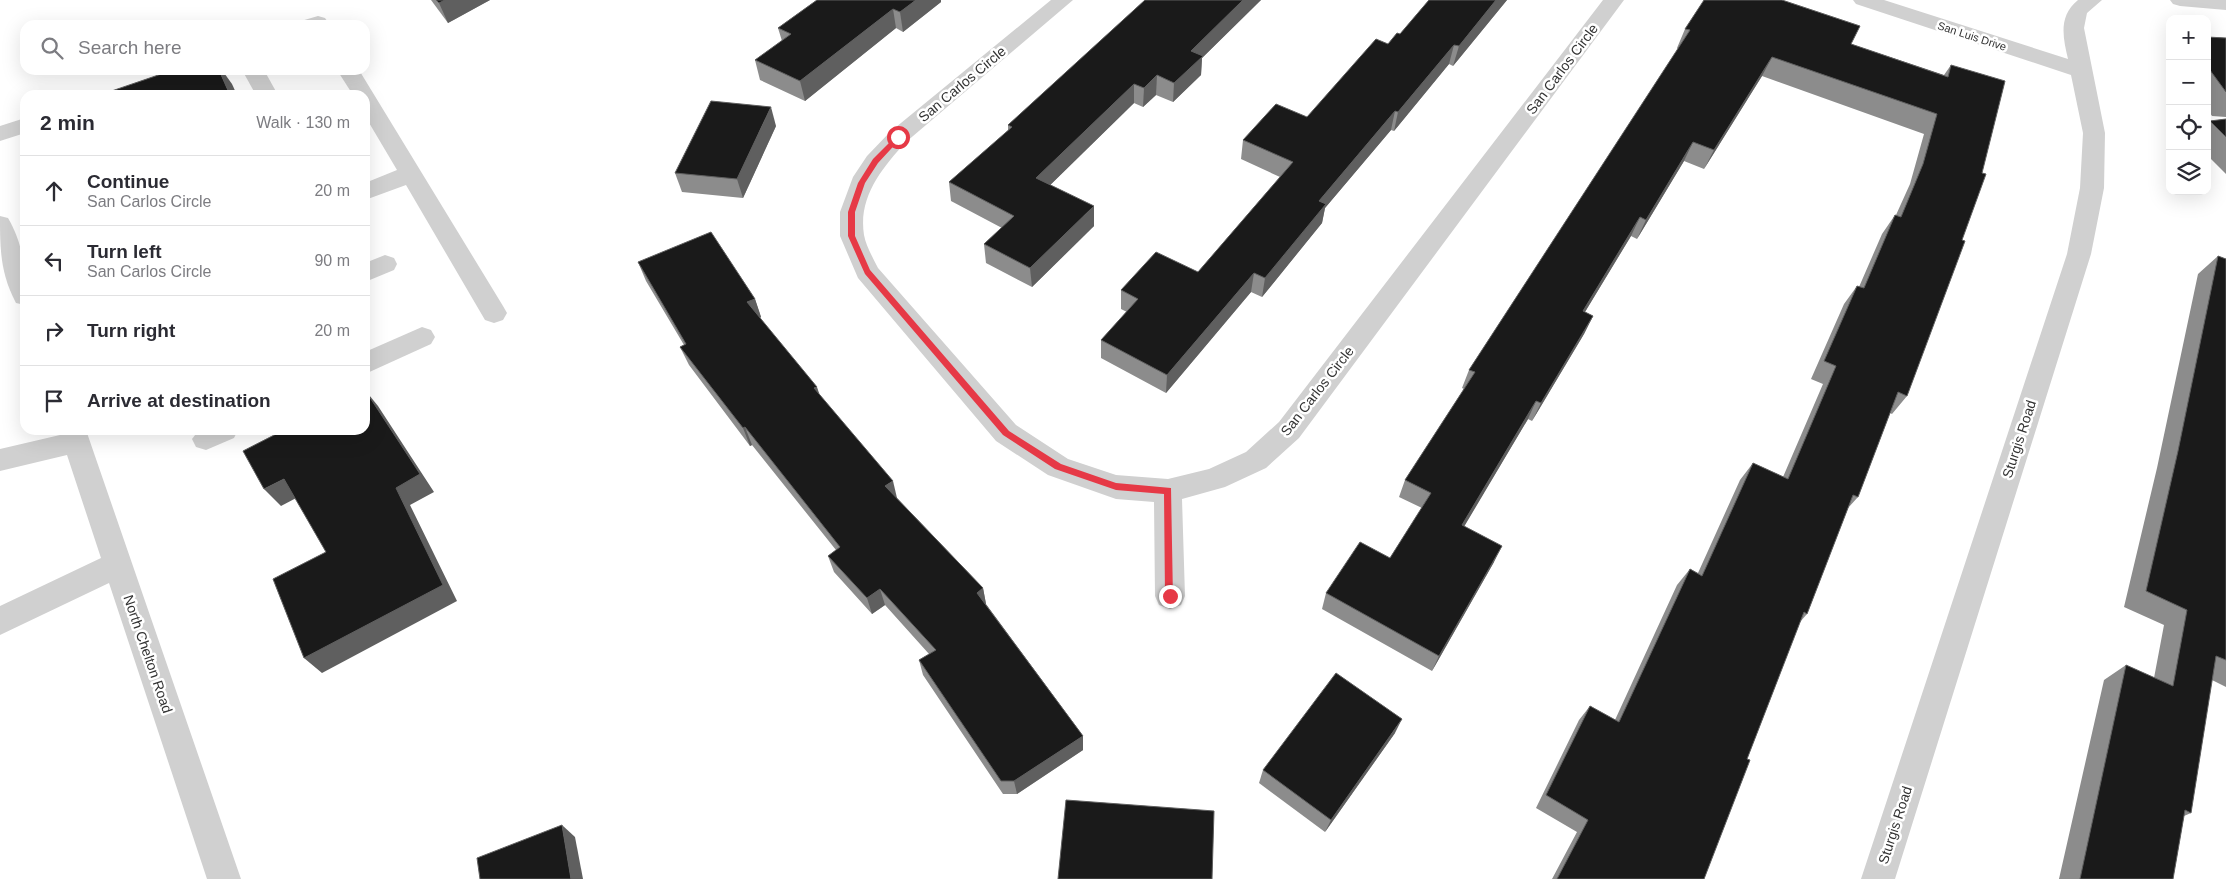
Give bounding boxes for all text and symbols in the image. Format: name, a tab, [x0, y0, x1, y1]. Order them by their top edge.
map controls	[2166, 15, 2211, 195]
button: +	[2166, 15, 2211, 60]
street label: San Luis Drive	[1936, 19, 2008, 53]
search box	[20, 20, 370, 75]
street label: San Carlos Circle	[1523, 21, 1601, 117]
icon: search	[38, 34, 66, 62]
text: Search here	[78, 37, 182, 58]
street label: San Carlos Circle	[915, 43, 1009, 125]
button: −	[2166, 60, 2211, 105]
button: locate	[2166, 105, 2211, 150]
text: 2 min	[40, 111, 95, 134]
text: Walk · 130 m	[256, 114, 350, 131]
route start	[887, 126, 910, 149]
button: layers	[2166, 150, 2211, 195]
text: Continue	[87, 171, 169, 192]
icon: ahead	[40, 177, 68, 205]
text: 20 m	[314, 182, 350, 199]
text: San Carlos Circle	[87, 193, 211, 210]
text: Turn left	[87, 241, 162, 262]
icon: left	[40, 247, 68, 275]
text: 90 m	[314, 252, 350, 269]
text: San Carlos Circle	[87, 263, 211, 280]
icon: right	[40, 317, 68, 345]
text: Turn right	[87, 320, 175, 341]
text: 20 m	[314, 322, 350, 339]
street label: San Carlos Circle	[1277, 343, 1357, 439]
icon: arrive	[40, 387, 68, 415]
text: Arrive at destination	[87, 390, 271, 411]
street label: Sturgis Road	[1999, 398, 2039, 480]
route end	[1159, 585, 1182, 608]
street label: North Chelton Road	[120, 593, 176, 715]
street label: Sturgis Road	[1875, 784, 1915, 866]

